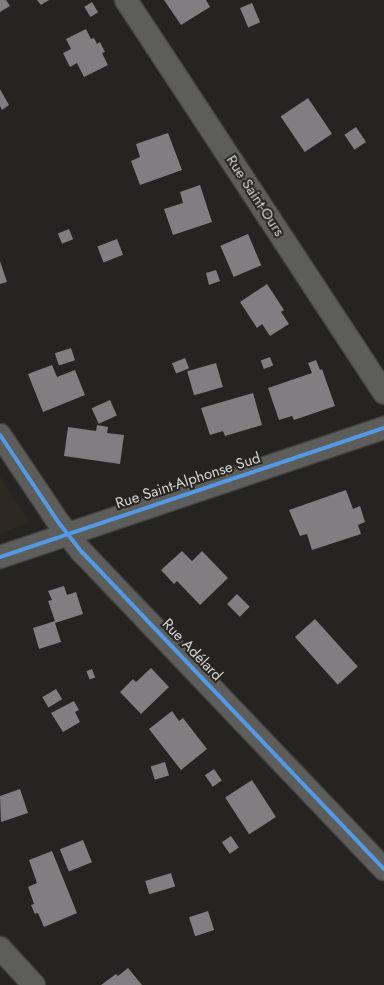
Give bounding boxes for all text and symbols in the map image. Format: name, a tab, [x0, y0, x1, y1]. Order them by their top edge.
street label: Rue Saint-Ours	[222, 152, 288, 240]
street label: Rue Saint-Alphonse Sud	[113, 449, 263, 513]
street label: Rue Adélard	[158, 615, 226, 685]

